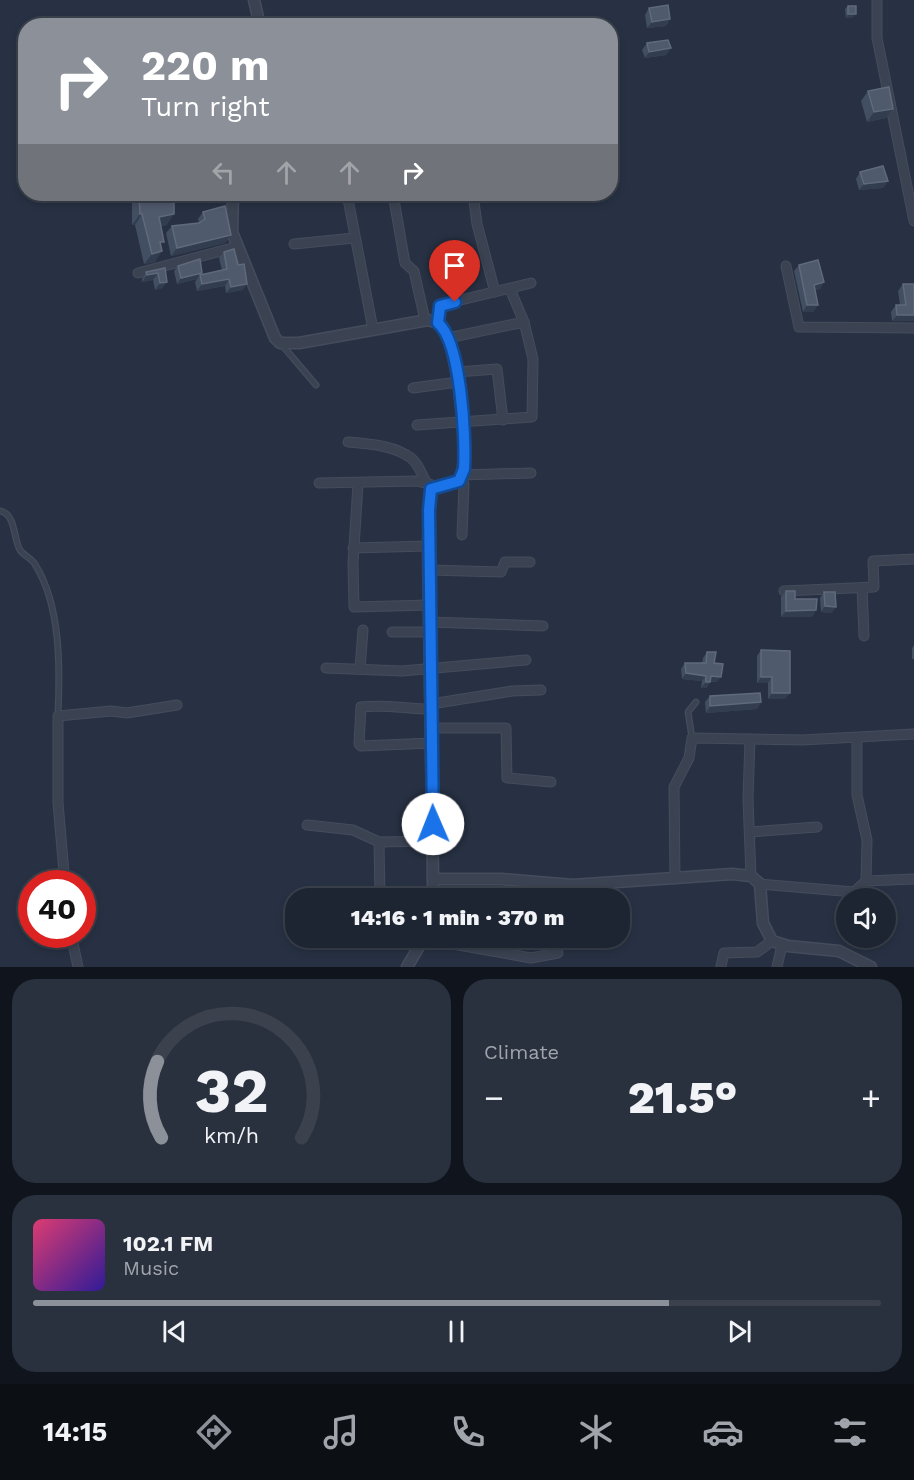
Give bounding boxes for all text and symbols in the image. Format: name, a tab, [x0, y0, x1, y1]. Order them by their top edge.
text: 220 m	[141, 41, 270, 90]
icon: right	[42, 42, 120, 120]
text: Turn right	[141, 91, 270, 123]
icon: left	[207, 156, 240, 189]
icon: ahead	[270, 156, 303, 189]
icon: ahead	[333, 156, 366, 189]
icon: right	[396, 156, 429, 189]
pin	[429, 240, 480, 302]
icon: arrive	[438, 249, 471, 282]
position arrow	[401, 792, 465, 856]
speed limit sign: 40	[18, 870, 96, 948]
map controls	[836, 888, 896, 948]
button: sound	[836, 888, 896, 948]
text: 14:16 · 1 min · 370 m	[351, 905, 564, 930]
text: Climate	[484, 1040, 559, 1064]
text: 32	[194, 1054, 269, 1127]
text: 21.5°	[628, 1071, 737, 1124]
text: −	[484, 1078, 504, 1117]
text: +	[861, 1078, 881, 1117]
text: km/h	[204, 1123, 259, 1148]
text: 102.1 FM	[123, 1231, 213, 1256]
text: Music	[123, 1256, 179, 1280]
icon: previous	[158, 1315, 191, 1348]
icon: pause	[440, 1315, 473, 1348]
icon: next	[723, 1315, 756, 1348]
icon: directions	[193, 1411, 235, 1453]
icon: music	[320, 1411, 362, 1453]
icon: phone	[447, 1411, 489, 1453]
icon: climate	[575, 1411, 617, 1453]
icon: car	[702, 1411, 744, 1453]
icon: filters	[829, 1411, 871, 1453]
text: 14:15	[43, 1416, 107, 1448]

